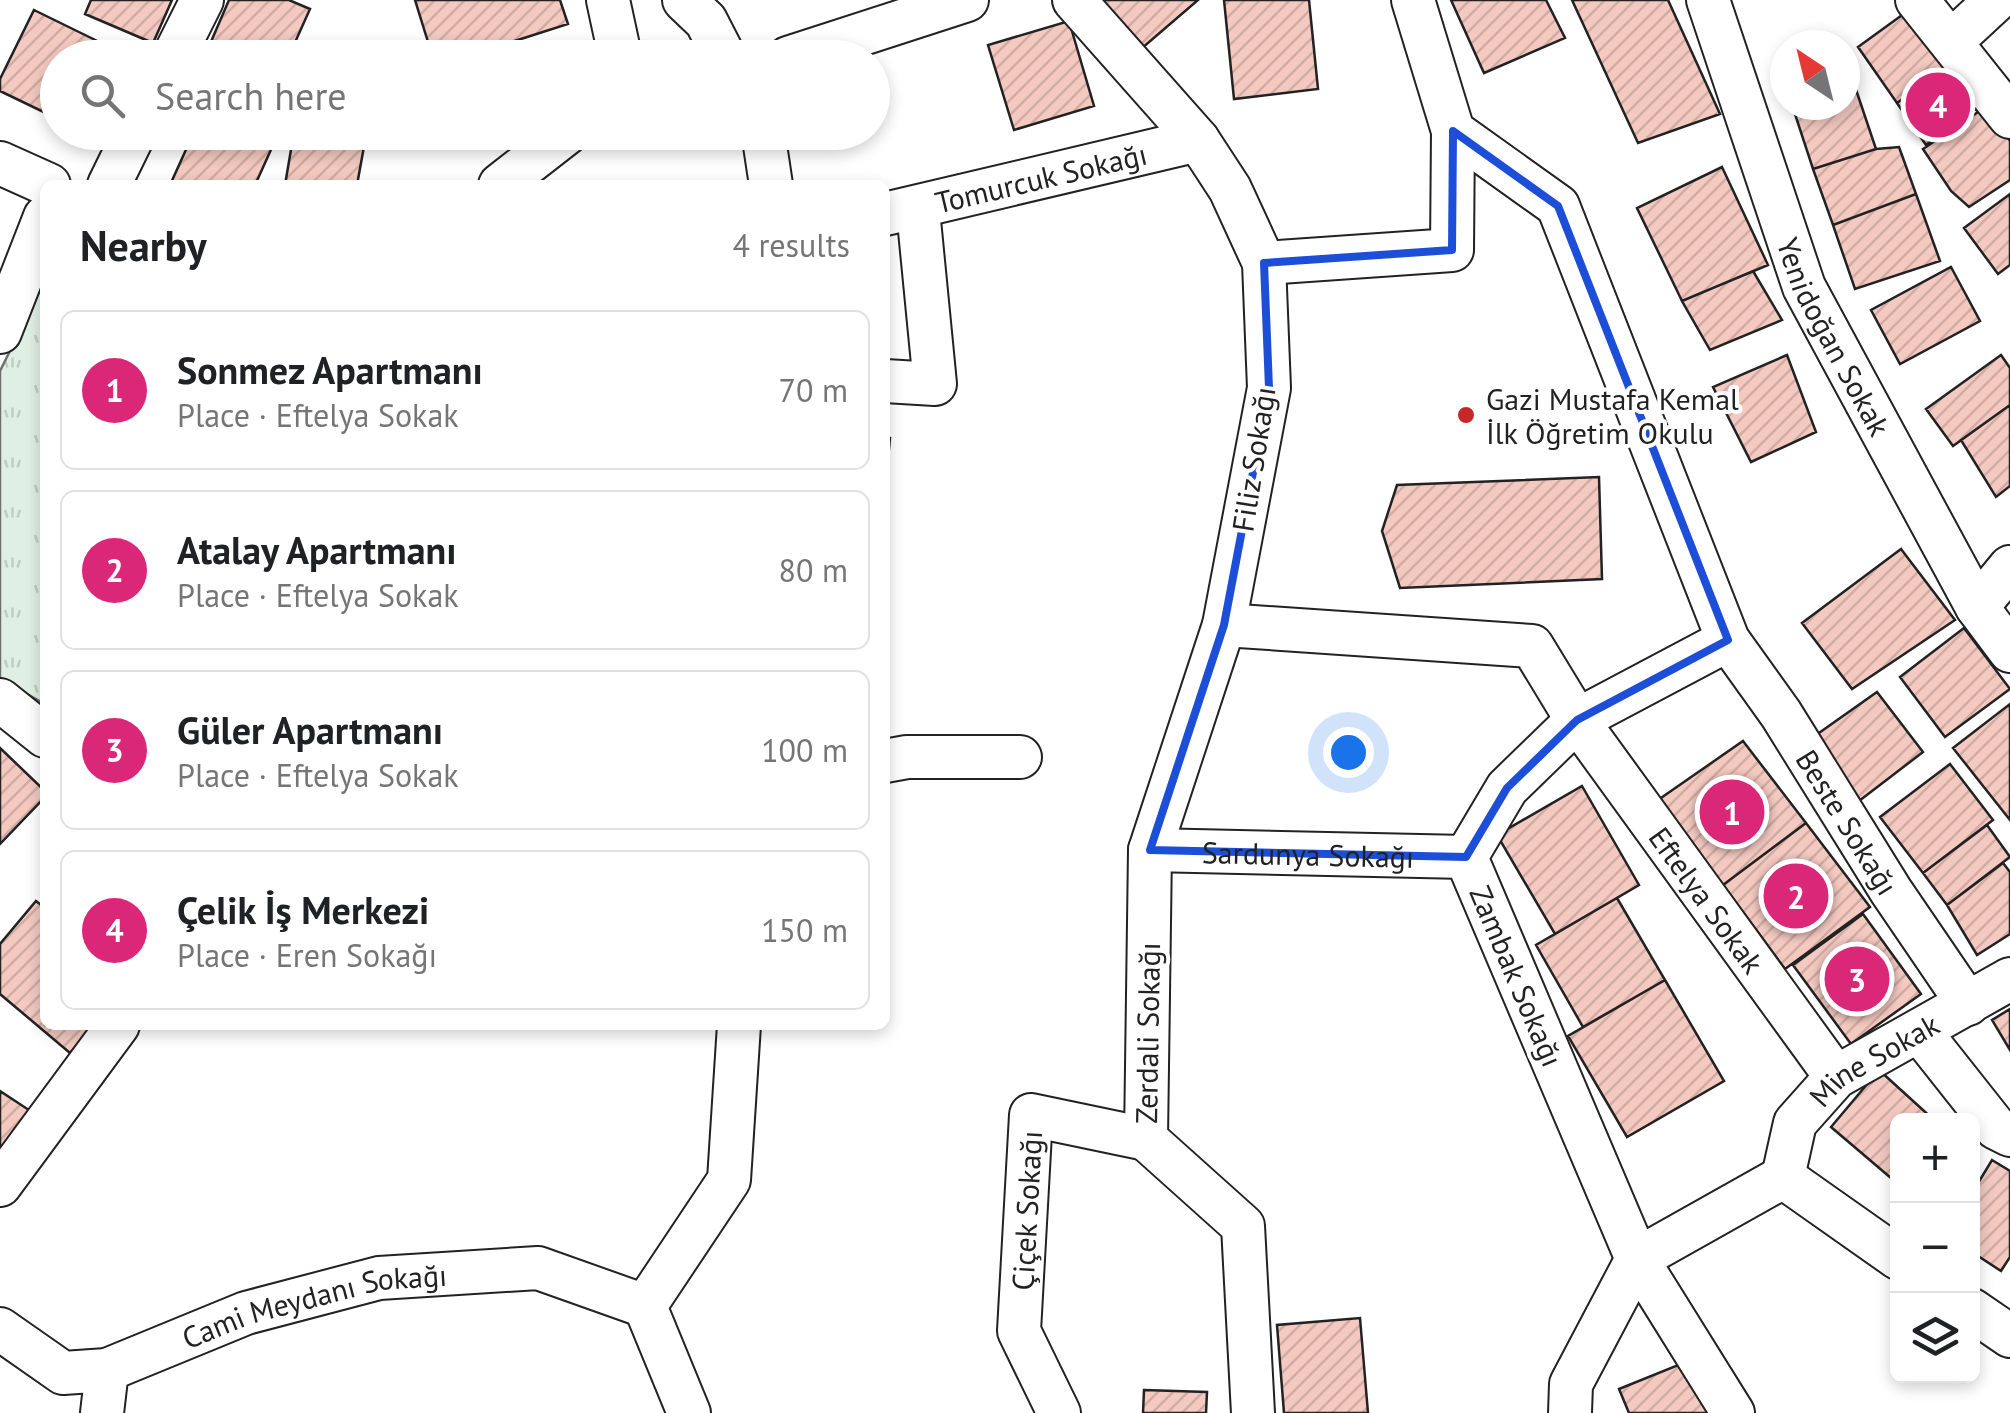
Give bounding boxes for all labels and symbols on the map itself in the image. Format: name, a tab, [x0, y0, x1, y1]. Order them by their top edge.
north arrow	[1770, 30, 1860, 120]
pin: 4	[1906, 68, 1970, 142]
street label: Tomurcuk Sokağı	[931, 133, 1150, 221]
street label: Yenidoğan Sokak	[1769, 232, 1900, 443]
place label: Gazi Mustafa Kemal İlk Öğretim Okulu	[1486, 379, 1739, 452]
street label: Filiz Sokağı	[1222, 384, 1284, 534]
marker: Gazi Mustafa Kemal İlk Öğretim Okulu	[1455, 404, 1477, 426]
your location	[1323, 727, 1374, 778]
street label: Beste Sokağı	[1788, 742, 1908, 902]
pin: 1	[1700, 774, 1764, 850]
street label: Eftelya Sokak	[1641, 819, 1774, 981]
street label: Sardunya Sokağı	[1201, 832, 1414, 875]
pin: 2	[1764, 858, 1828, 934]
street label: Zambak Sokağı	[1461, 880, 1573, 1072]
street label: Zerdali Sokağı	[1126, 942, 1168, 1124]
pin: 3	[1824, 942, 1890, 1016]
street label: Mine Sokak	[1800, 1003, 1946, 1114]
street label: Çiçek Sokağı	[1002, 1129, 1050, 1292]
street label: Cami Meydanı Sokağı	[176, 1254, 448, 1357]

